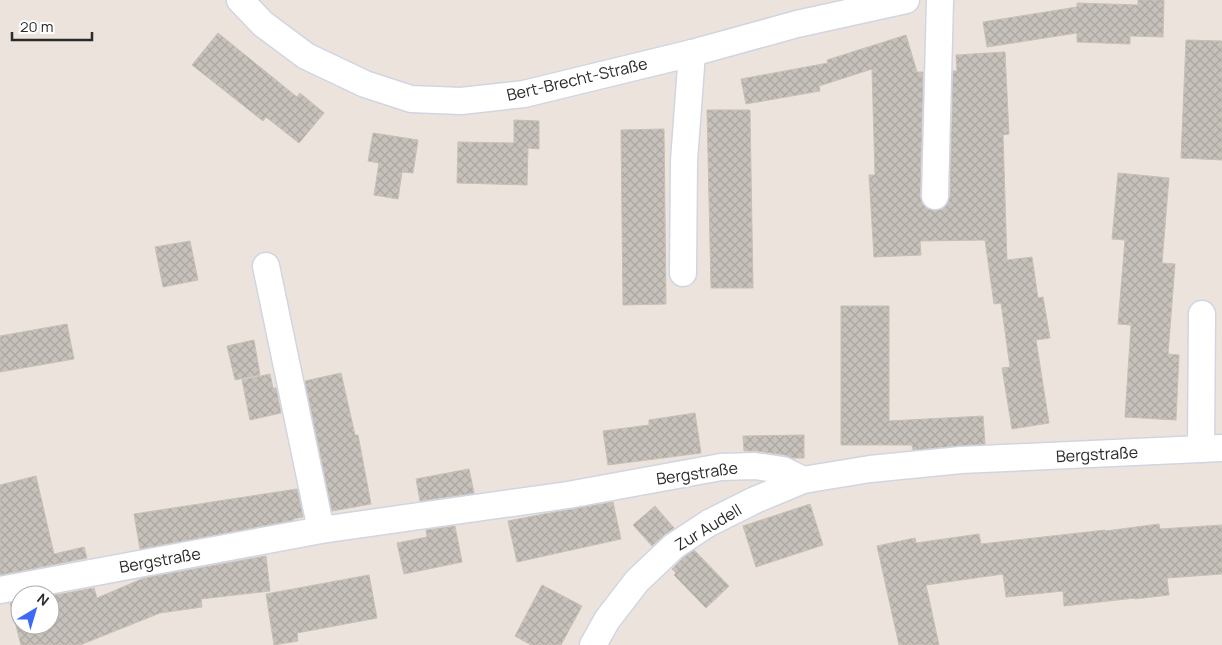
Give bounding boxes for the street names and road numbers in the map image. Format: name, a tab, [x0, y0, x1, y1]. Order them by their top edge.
street label: Bert-Brecht-Straße	[504, 52, 650, 106]
street label: Bergstraße	[1055, 441, 1139, 467]
street label: Bergstraße	[655, 456, 739, 490]
street label: Zur Audell	[671, 498, 745, 556]
street label: Bergstraße	[118, 542, 202, 578]

